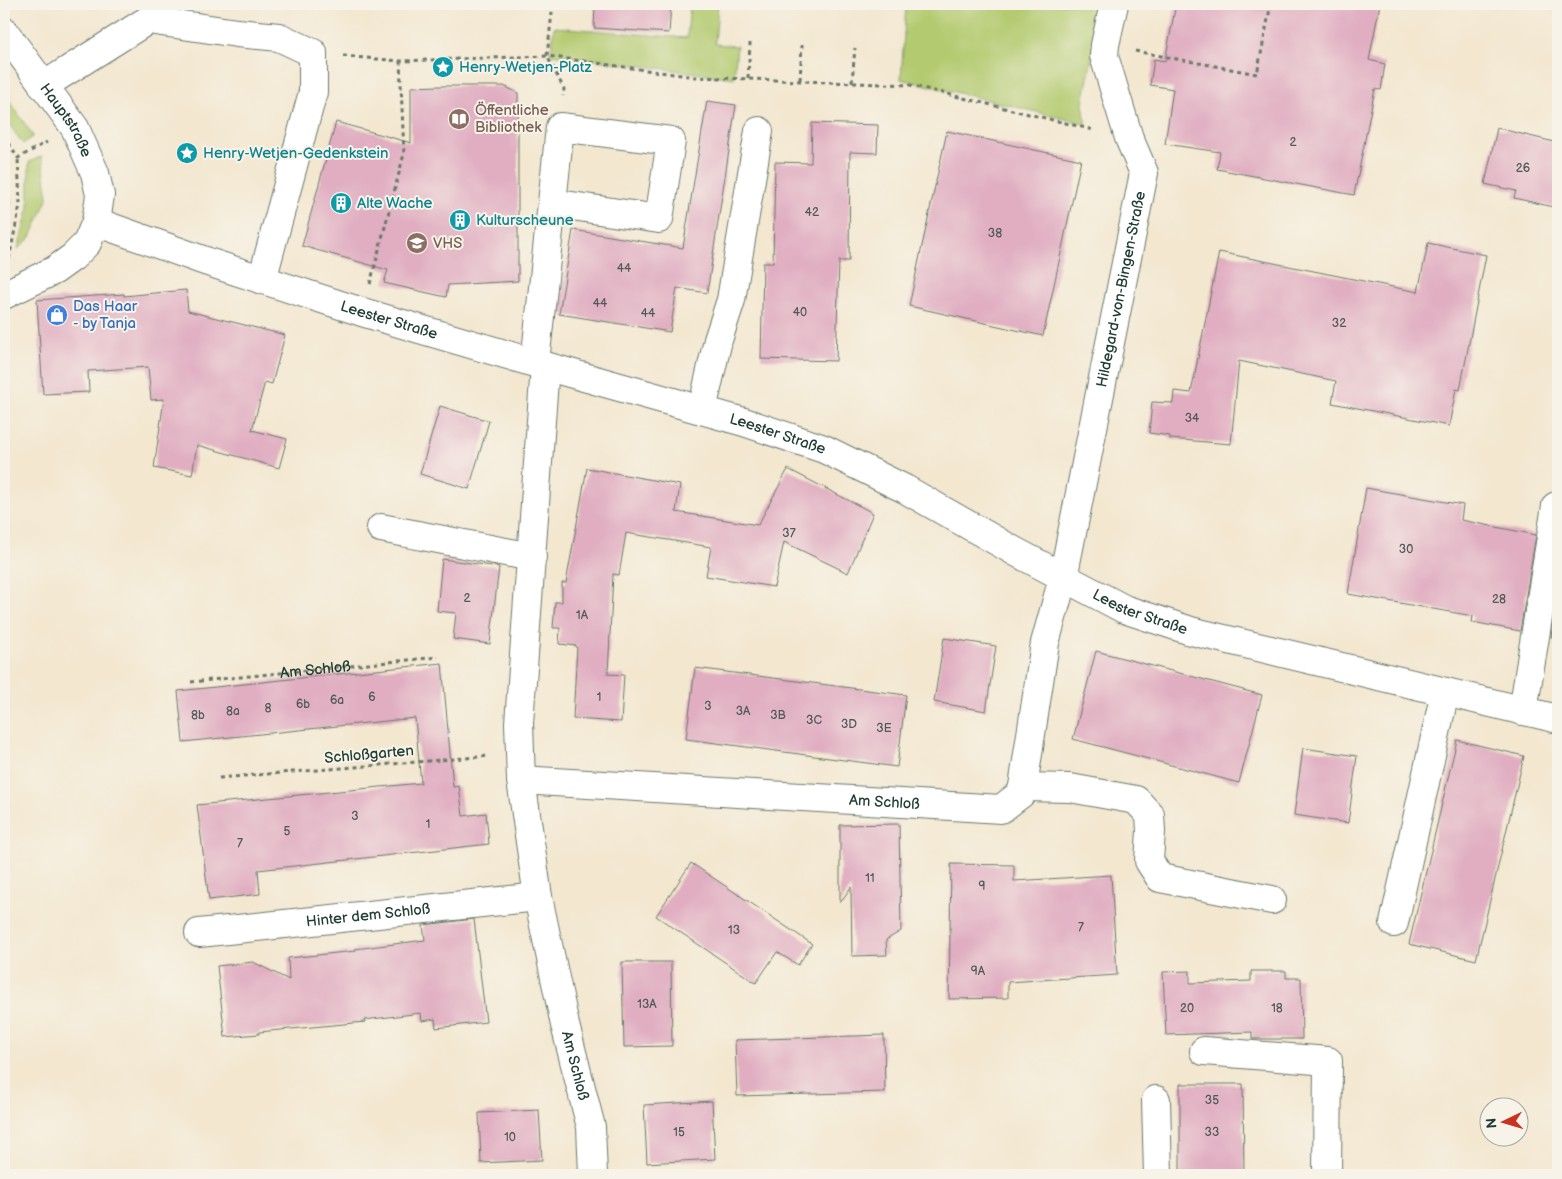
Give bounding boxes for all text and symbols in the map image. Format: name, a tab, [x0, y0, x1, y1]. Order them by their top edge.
place icon: Henry-Wetjen-Platz	[431, 55, 455, 79]
place label: Henry-Wetjen-Platz	[459, 58, 592, 77]
street label: Hauptstraße	[36, 80, 96, 160]
place label: Öffentliche Bibliothek	[475, 101, 549, 137]
library icon: Öffentliche Bibliothek	[447, 107, 471, 131]
house number: 2	[1289, 135, 1297, 150]
place icon: Henry-Wetjen-Gedenkstein	[175, 141, 199, 165]
place label: Henry-Wetjen-Gedenkstein	[203, 144, 389, 163]
house number: 26	[1516, 161, 1530, 176]
street label: Hildegard-von-Bingen-Straße	[1092, 189, 1150, 389]
building icon: Alte Wache	[329, 191, 353, 215]
place label: Alte Wache	[357, 194, 433, 213]
house number: 42	[805, 205, 819, 220]
building icon: Kulturscheune	[448, 208, 472, 232]
place label: Kulturscheune	[476, 211, 574, 230]
house number: 38	[988, 226, 1002, 241]
school or university icon: VHS	[405, 231, 429, 255]
place label: VHS	[433, 234, 462, 253]
house number: 44	[617, 261, 632, 276]
house number: 44	[593, 296, 608, 311]
place label: Das Haar - by Tanja	[73, 297, 138, 333]
street label: Leester Straße	[338, 297, 440, 344]
shop icon: Das Haar - by Tanja	[45, 303, 69, 327]
house number: 40	[793, 305, 807, 320]
house number: 44	[641, 306, 656, 321]
house number: 32	[1332, 316, 1346, 331]
street label: Leester Straße	[727, 409, 828, 459]
house number: 34	[1185, 411, 1200, 426]
house number: 37	[782, 526, 796, 541]
house number: 30	[1399, 542, 1413, 557]
street label: Leester Straße	[1089, 585, 1190, 639]
house number: 2	[463, 591, 471, 606]
house number: 28	[1492, 592, 1506, 607]
house number: 1A	[576, 608, 589, 623]
street label: Am Schloß	[279, 657, 352, 683]
house number: 6	[368, 690, 376, 705]
house number: 1	[597, 690, 601, 705]
house number: 6a	[330, 693, 344, 708]
house number: 6b	[296, 697, 310, 712]
house number: 3	[704, 699, 712, 714]
house number: 8	[265, 701, 272, 716]
house number: 8a	[226, 704, 240, 719]
house number: 3A	[736, 704, 751, 719]
house number: 8b	[191, 708, 205, 723]
house number: 3B	[770, 708, 786, 723]
house number: 3C	[806, 713, 822, 728]
house number: 3D	[841, 717, 857, 732]
house number: 3E	[876, 721, 892, 736]
street label: Schloßgarten	[324, 741, 415, 768]
street label: Am Schloß	[848, 791, 921, 814]
house number: 3	[351, 809, 359, 824]
house number: 1	[426, 817, 430, 832]
house number: 5	[284, 824, 291, 839]
house number: 7	[237, 836, 243, 851]
house number: 11	[865, 871, 875, 886]
house number: 9	[979, 879, 986, 894]
street label: Hinter dem Schloß	[305, 899, 432, 932]
house number: 7	[1078, 920, 1084, 935]
house number: 13	[728, 923, 740, 938]
house number: 9A	[971, 964, 986, 979]
house number: 13A	[637, 997, 657, 1012]
house number: 20	[1180, 1001, 1194, 1016]
house number: 18	[1271, 1001, 1283, 1016]
street label: Am Schloß	[557, 1029, 593, 1103]
house number: 35	[1205, 1093, 1219, 1108]
north arrow	[1480, 1096, 1530, 1146]
text: N	[1483, 1117, 1500, 1129]
house number: 15	[673, 1125, 685, 1140]
house number: 33	[1205, 1125, 1219, 1140]
house number: 10	[504, 1130, 516, 1145]

